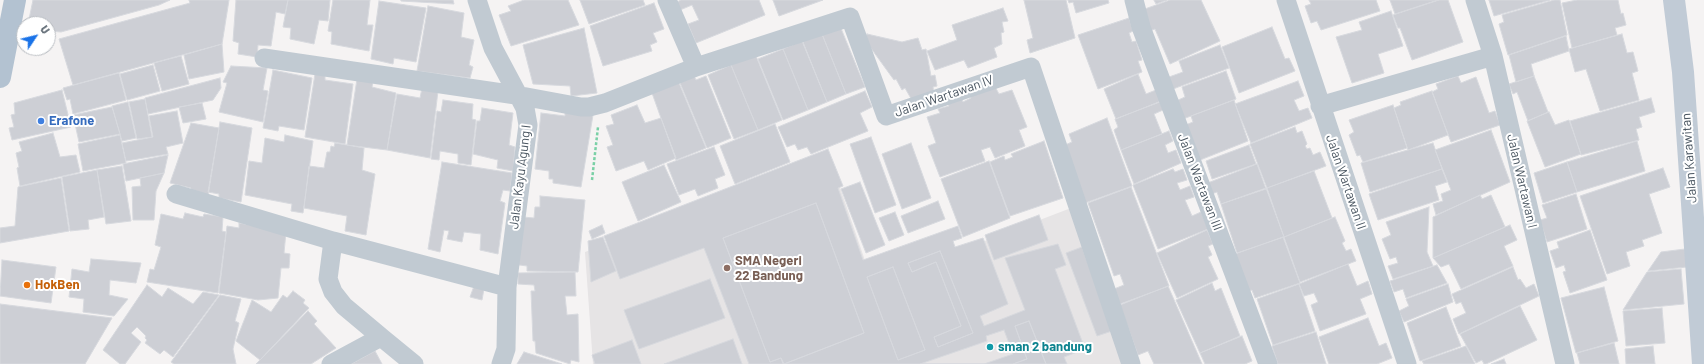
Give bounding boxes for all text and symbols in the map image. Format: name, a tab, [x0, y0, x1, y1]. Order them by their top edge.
north arrow	[16, 16, 56, 56]
text: U	[38, 23, 53, 36]
street label: Jalan Wartawan IV	[893, 72, 995, 120]
street label: Jalan Karawitan	[1678, 112, 1700, 204]
place label: Erafone	[49, 113, 94, 129]
marker: Erafone	[36, 116, 46, 126]
street label: Jalan Kayu Agung I	[506, 124, 534, 230]
street label: Jalan Wartawan III	[1174, 131, 1226, 233]
street label: Jalan Wartawan II	[1322, 133, 1370, 231]
street label: Jalan Wartawan I	[1504, 133, 1540, 229]
place label: SMA Negeri 22 Bandung	[735, 253, 803, 284]
marker: SMA Negeri 22 Bandung	[722, 263, 732, 273]
place label: HokBen	[35, 277, 80, 293]
marker: HokBen	[22, 280, 32, 290]
place label: sman 2 bandung	[998, 339, 1092, 355]
marker: sman 2 bandung	[985, 342, 995, 352]

